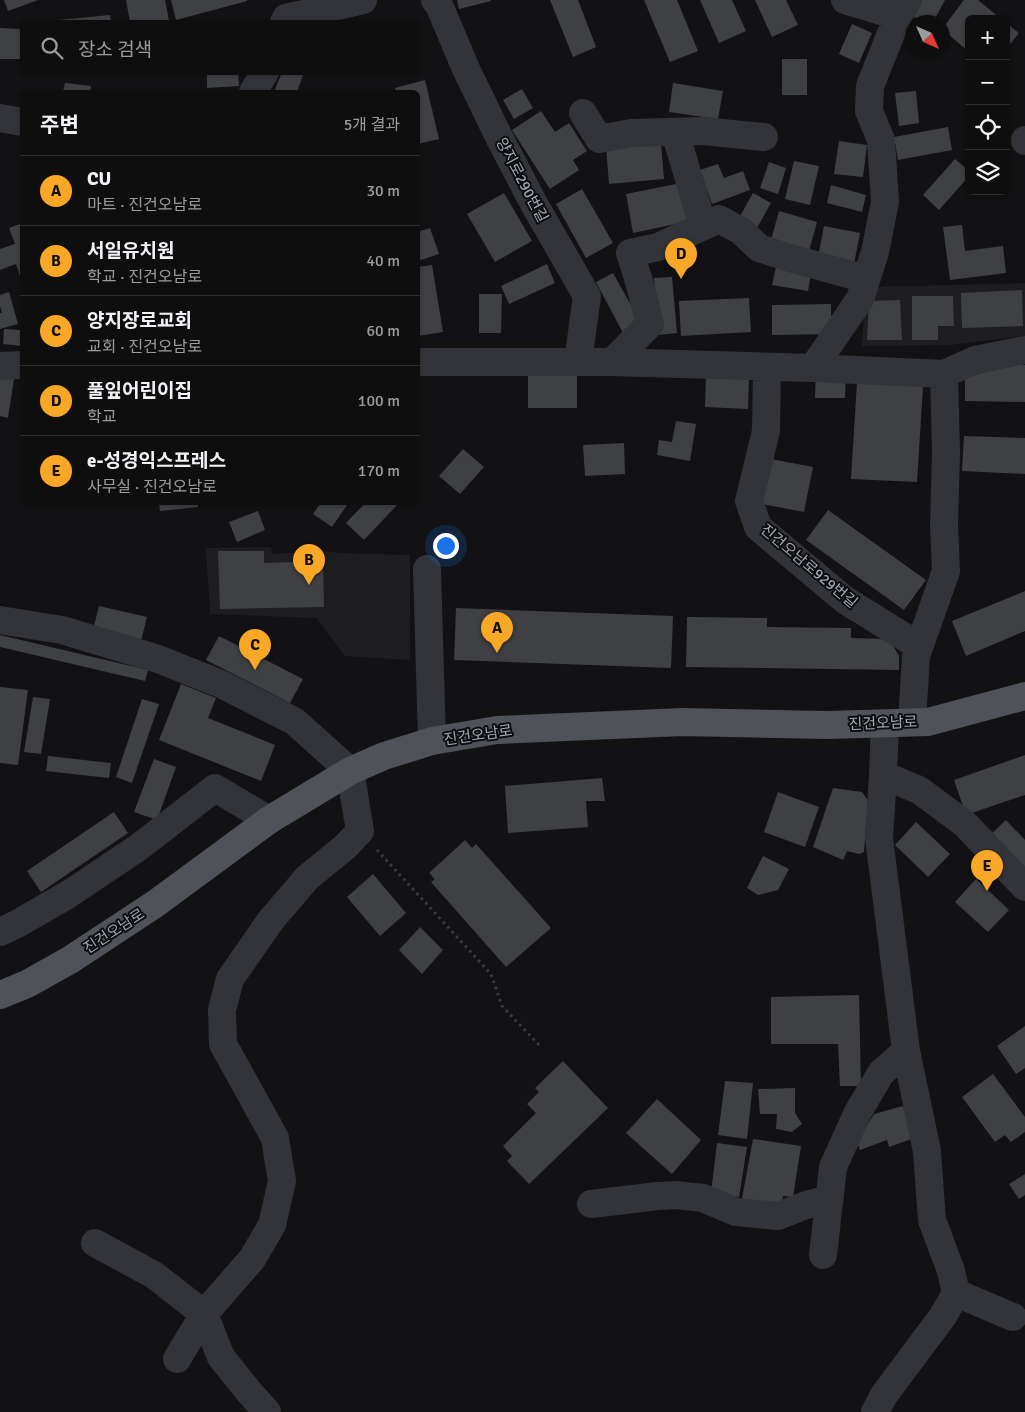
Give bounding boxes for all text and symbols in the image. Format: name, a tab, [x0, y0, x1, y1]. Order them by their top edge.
north arrow	[905, 15, 950, 60]
map controls	[965, 15, 1010, 195]
button: +	[965, 15, 1010, 60]
search box	[20, 20, 420, 75]
icon: search	[38, 34, 66, 62]
text: 장소 검색	[78, 38, 152, 62]
button: −	[965, 60, 1010, 105]
button: locate	[965, 105, 1010, 150]
text: 주변	[40, 112, 79, 138]
text: 5개 결과	[344, 115, 400, 135]
street label: 양지로290번길	[492, 135, 552, 225]
button: layers	[965, 150, 1010, 195]
text: CU	[87, 167, 111, 191]
text: A	[51, 181, 61, 201]
text: 30 m	[366, 181, 400, 201]
text: 마트 · 진건오남로	[87, 195, 202, 215]
pin: D	[665, 238, 697, 279]
text: 서일유치원	[87, 239, 174, 263]
text: B	[51, 251, 61, 271]
text: 40 m	[366, 251, 400, 271]
text: 학교 · 진건오남로	[87, 267, 202, 287]
text: 양지장로교회	[87, 309, 192, 333]
text: C	[51, 321, 61, 341]
text: 60 m	[366, 321, 400, 341]
text: 교회 · 진건오남로	[87, 337, 202, 357]
text: 풀잎어린이집	[87, 379, 192, 403]
text: D	[51, 391, 61, 411]
text: 100 m	[358, 391, 400, 411]
text: 학교	[87, 407, 116, 427]
text: e-성경익스프레스	[87, 449, 226, 473]
text: E	[51, 461, 61, 481]
text: 170 m	[358, 461, 400, 481]
text: 사무실 · 진건오남로	[87, 477, 217, 497]
street label: 진건오남로929번길	[757, 520, 861, 612]
your location	[433, 533, 459, 559]
pin: B	[293, 544, 325, 585]
pin: A	[481, 612, 513, 653]
pin: C	[239, 629, 271, 670]
street label: 진건오남로	[848, 713, 918, 733]
street label: 진건오남로	[443, 721, 513, 749]
pin: E	[971, 850, 1003, 891]
street label: 진건오남로	[80, 905, 148, 957]

